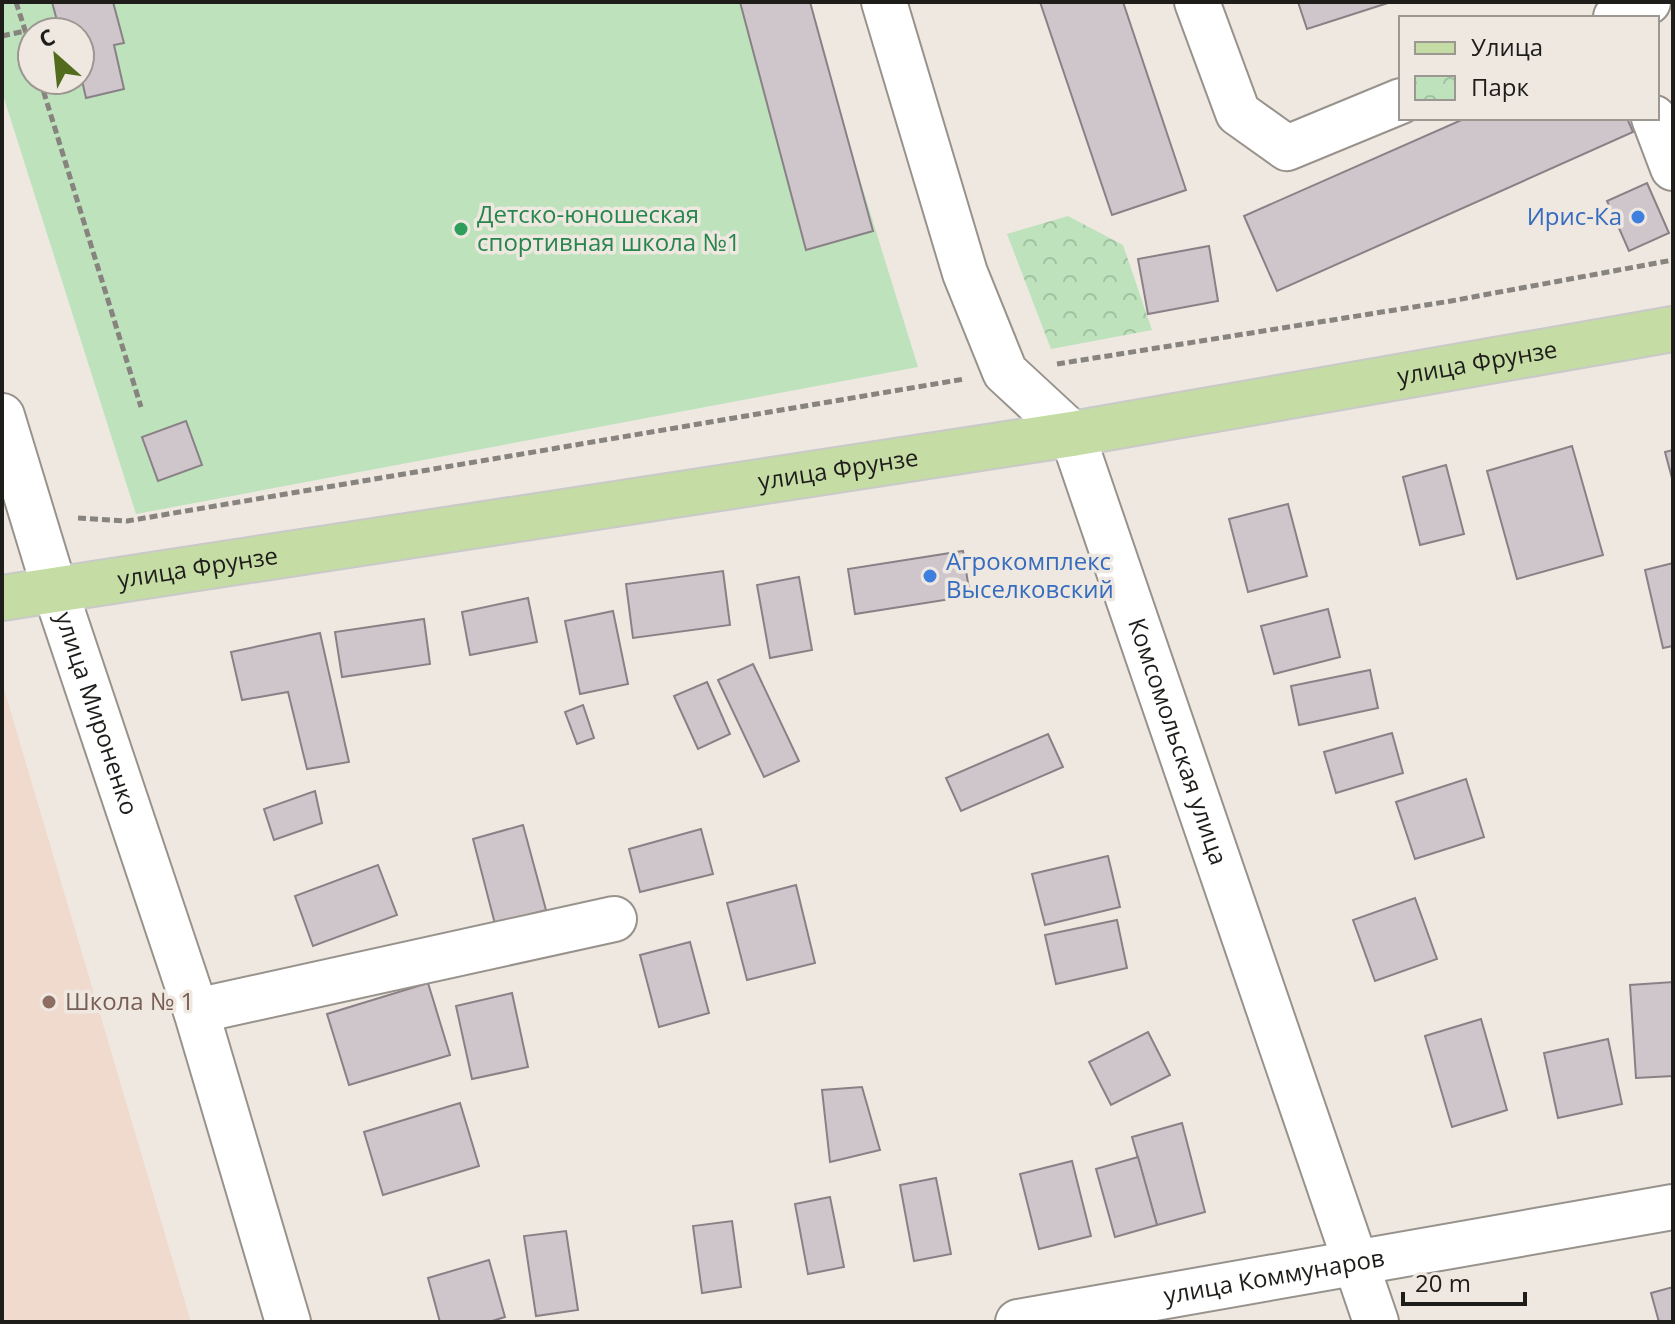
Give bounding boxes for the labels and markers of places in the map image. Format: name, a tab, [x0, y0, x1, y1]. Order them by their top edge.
place label: Детско-юношеская спортивная школа №1	[477, 197, 741, 258]
place label: Ирис-Ка	[1527, 199, 1622, 232]
marker: Ирис-Ка	[1629, 208, 1647, 226]
marker: Детско-юношеская спортивная школа №1	[452, 220, 470, 238]
place label: Агрокомплекс Выселковский	[946, 544, 1114, 605]
marker: Агрокомплекс Выселковский	[921, 567, 939, 585]
place label: Школа № 1	[65, 984, 194, 1017]
marker: Школа № 1	[40, 993, 58, 1011]

